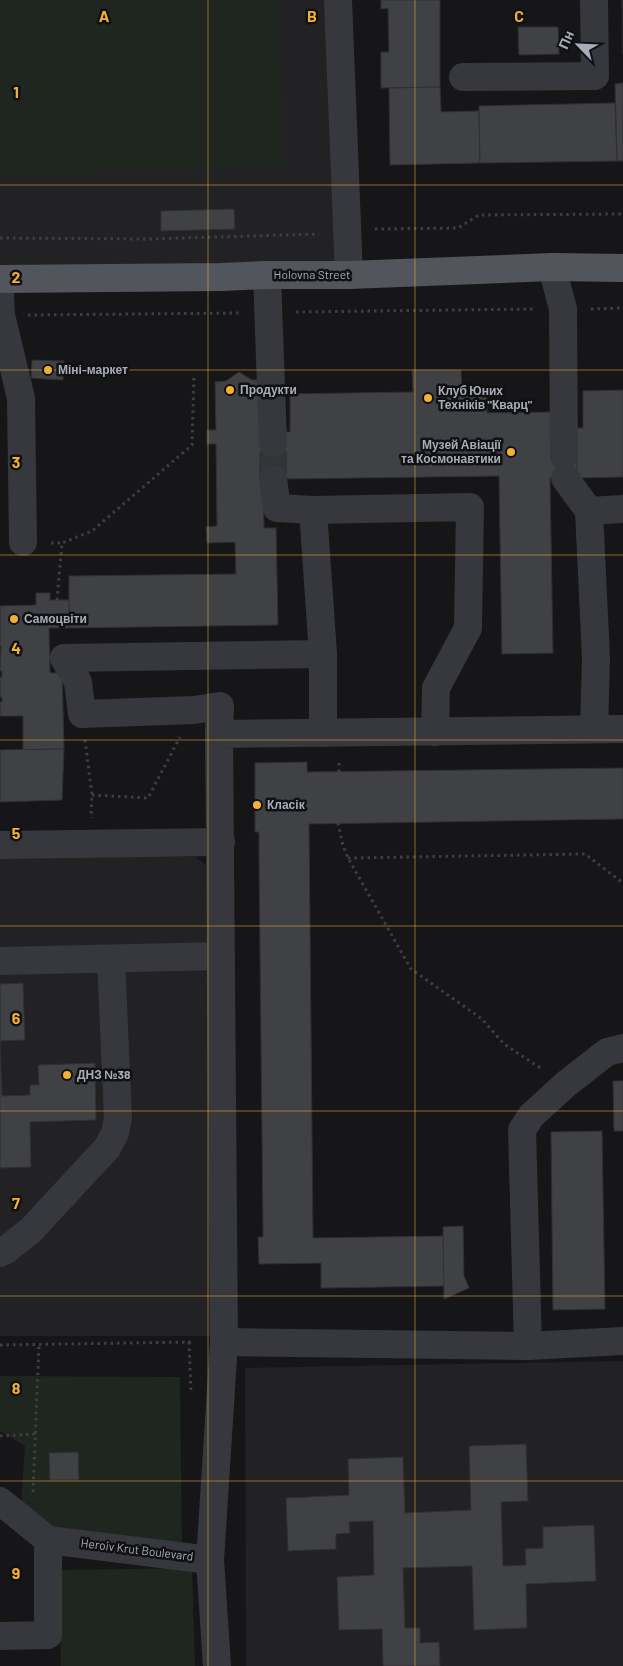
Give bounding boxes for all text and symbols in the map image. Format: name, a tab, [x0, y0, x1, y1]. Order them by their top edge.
text: A	[99, 6, 110, 25]
text: B	[307, 6, 317, 25]
text: C	[514, 6, 524, 25]
north arrow	[553, 20, 603, 70]
text: Пн	[554, 28, 577, 51]
text: 1	[13, 82, 19, 101]
text: 2	[12, 267, 21, 286]
street label: Holovna Street	[274, 267, 350, 281]
place label: Міні-маркет	[58, 362, 128, 377]
marker: Міні-маркет	[42, 364, 54, 376]
place label: Продукти	[240, 382, 297, 397]
place label: Клуб Юних Техніків "Кварц"	[438, 383, 533, 412]
marker: Продукти	[224, 384, 236, 396]
marker: Клуб Юних Техніків "Кварц"	[422, 392, 434, 404]
place label: Музей Авіації та Космонавтики	[401, 437, 502, 465]
marker: Музей Авіації та Космонавтики	[505, 446, 517, 458]
text: 3	[12, 452, 20, 471]
place label: Самоцвіти	[24, 611, 87, 626]
marker: Самоцвіти	[8, 613, 20, 625]
text: 4	[11, 638, 21, 657]
place label: Класік	[267, 797, 306, 811]
marker: Класік	[251, 799, 263, 811]
text: 5	[12, 823, 21, 842]
text: 6	[12, 1008, 21, 1027]
place label: ДНЗ №38	[77, 1067, 131, 1082]
marker: ДНЗ №38	[61, 1069, 73, 1081]
text: 7	[12, 1193, 20, 1212]
text: 8	[12, 1378, 21, 1397]
street label: Heroiv Krut Boulevard	[80, 1535, 194, 1563]
text: 9	[12, 1563, 20, 1582]

